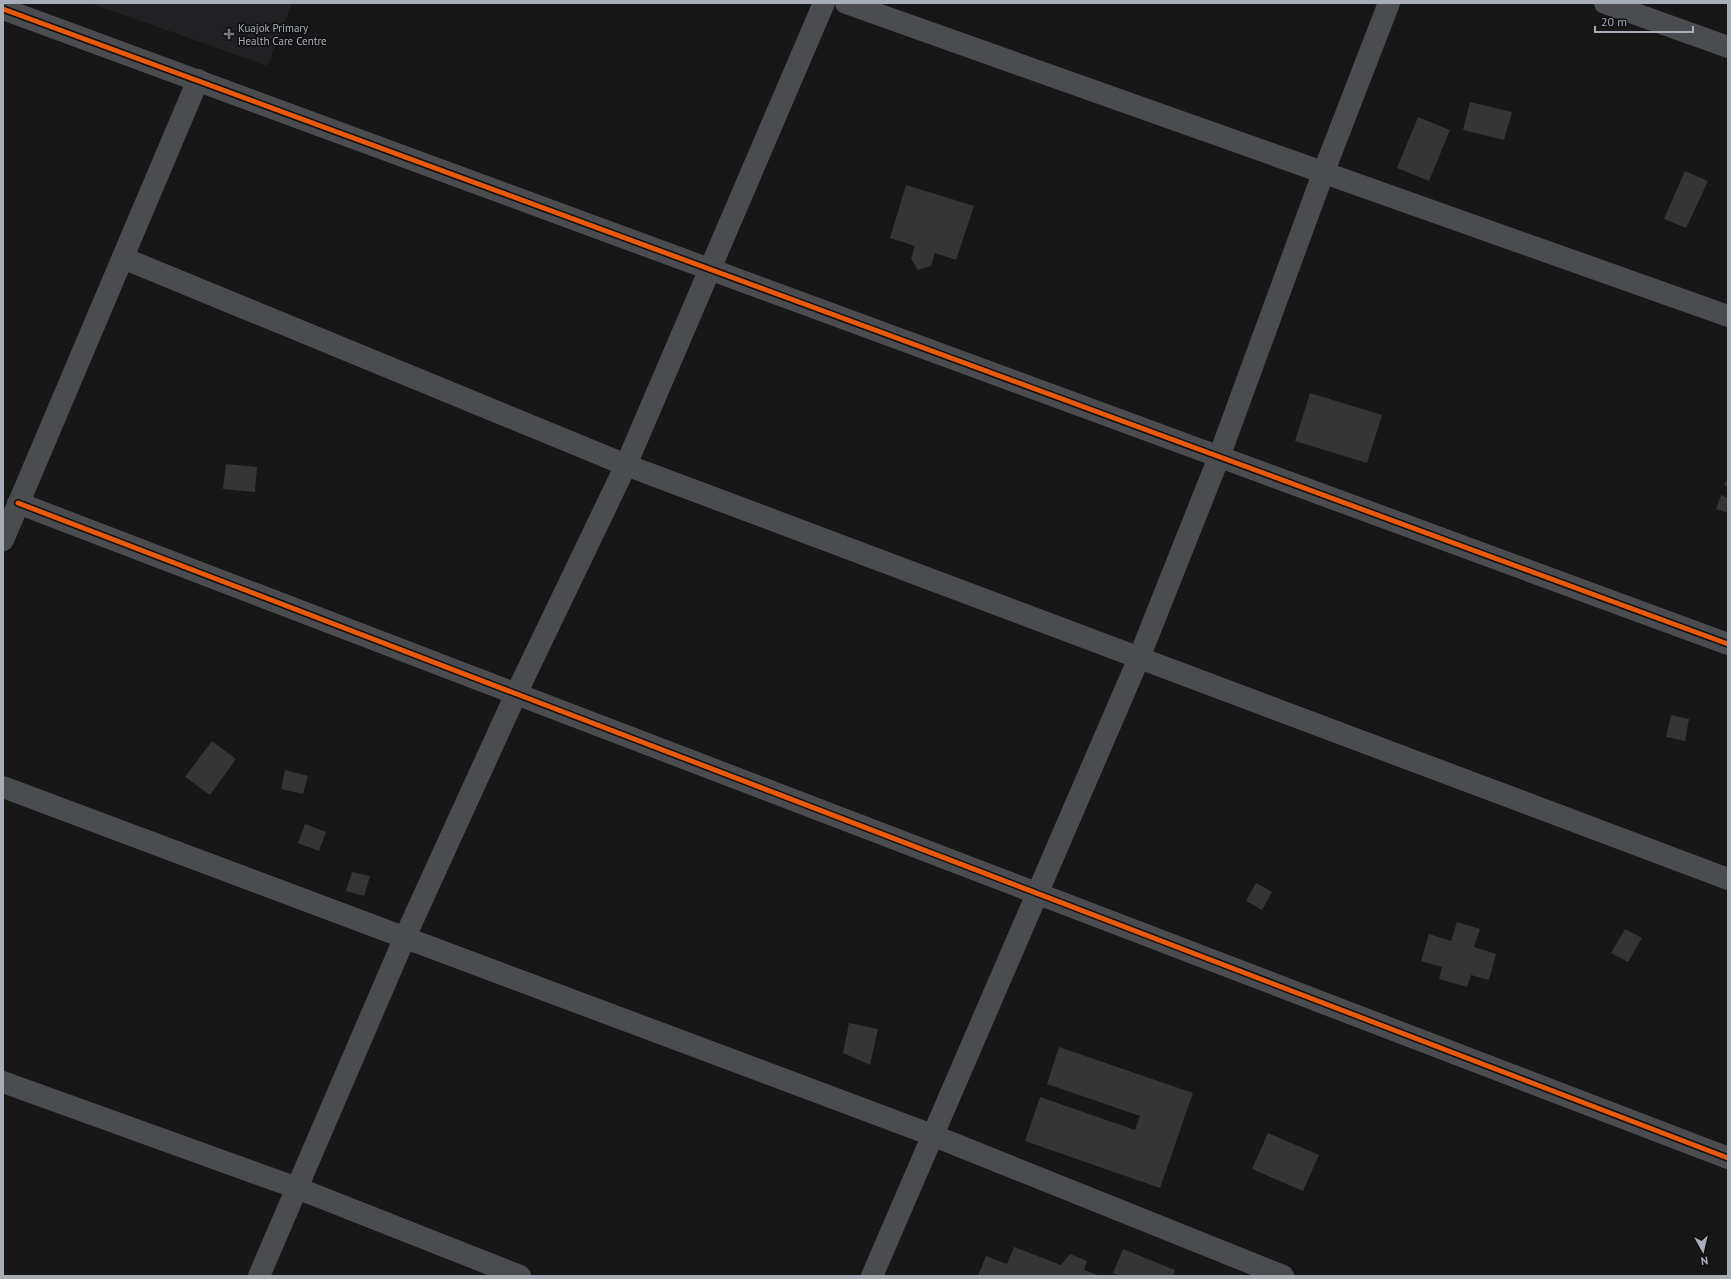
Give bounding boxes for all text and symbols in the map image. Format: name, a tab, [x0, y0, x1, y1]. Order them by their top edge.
scale bar	[1595, 8, 1693, 34]
text: 20 m	[1601, 14, 1627, 29]
place label: Kuajok Primary Health Care Centre	[238, 21, 327, 48]
marker: Kuajok Primary Health Care Centre	[223, 28, 235, 40]
north arrow	[1683, 1231, 1723, 1271]
text: N	[1700, 1253, 1709, 1268]

